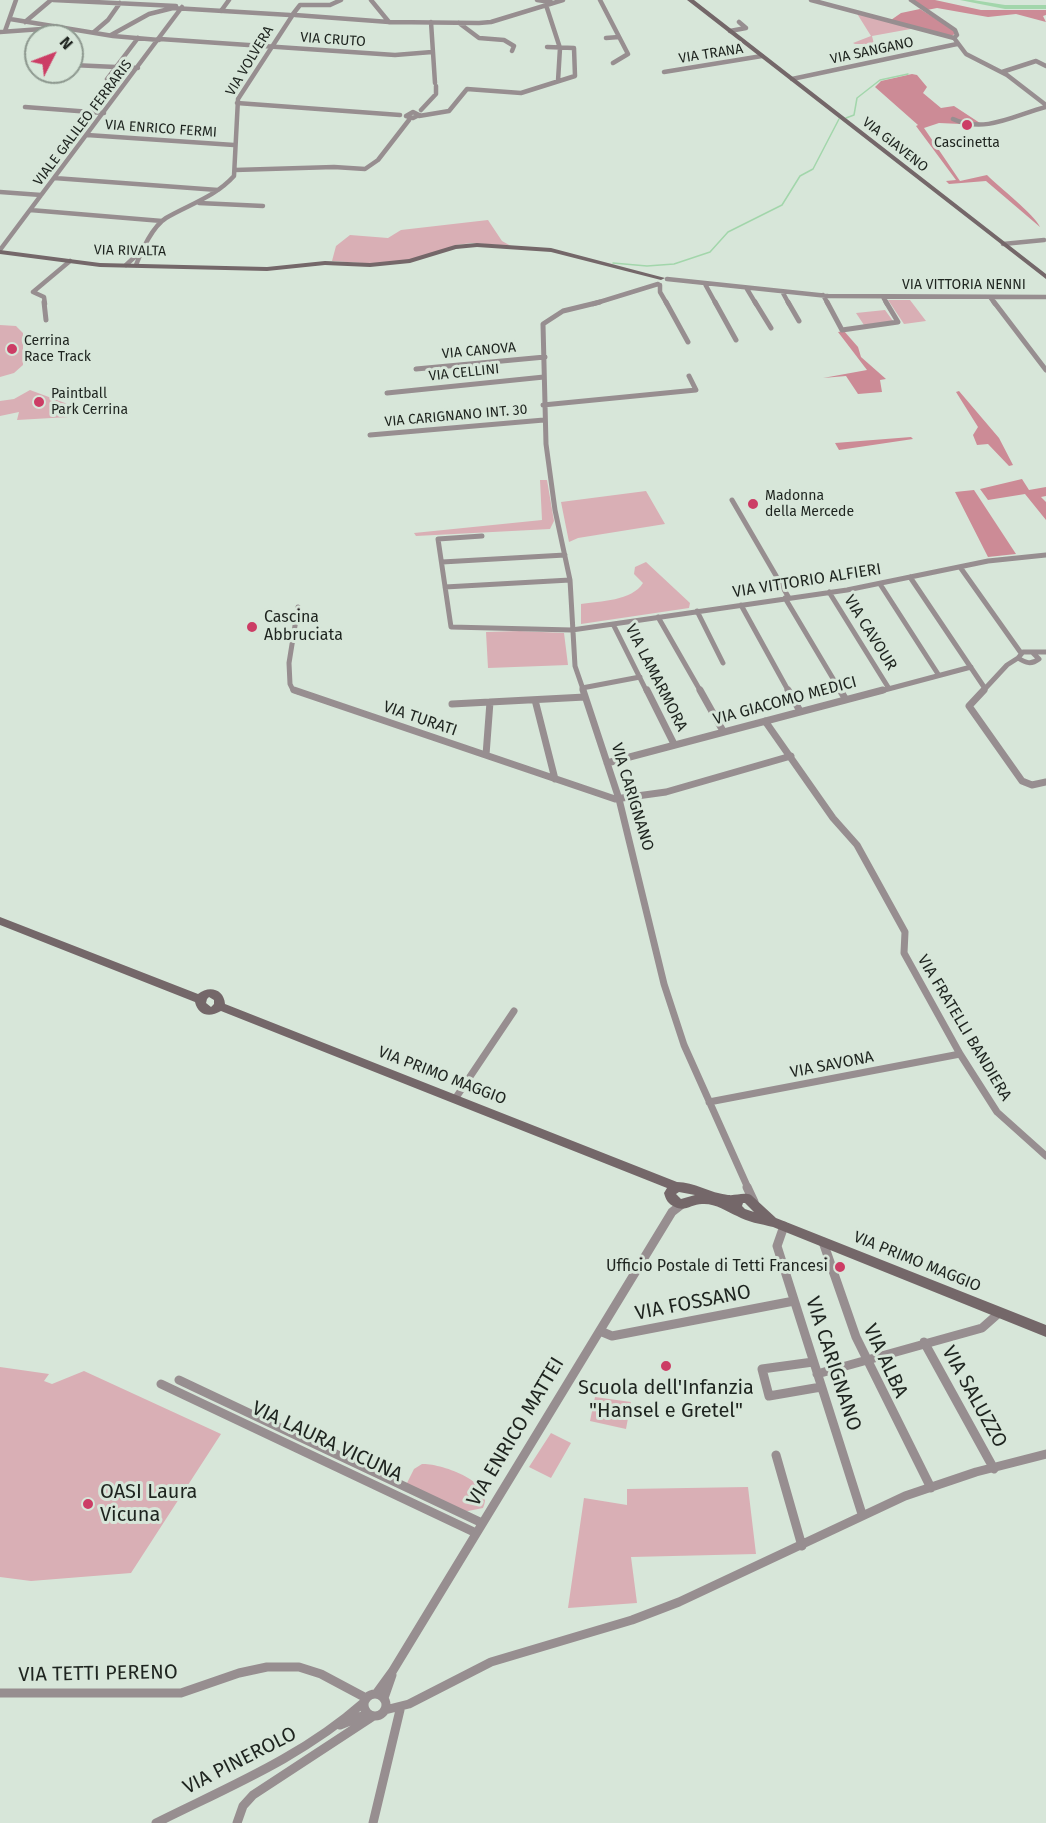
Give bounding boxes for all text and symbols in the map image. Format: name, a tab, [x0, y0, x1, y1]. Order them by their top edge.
street label: VIA VOLVERA	[223, 23, 277, 99]
north arrow	[24, 24, 84, 84]
street label: VIA CRUTO	[300, 29, 366, 51]
text: N	[56, 33, 77, 53]
street label: VIA SANGANO	[829, 34, 915, 68]
street label: VIA TRANA	[678, 41, 744, 67]
street label: VIALE GALILEO FERRARIS	[30, 57, 136, 189]
street label: VIA GIAVENO	[859, 114, 931, 176]
street label: VIA ENRICO FERMI	[104, 117, 218, 141]
marker: Cascinetta	[960, 118, 974, 132]
place label: Cascinetta	[934, 135, 1000, 151]
street label: VIA RIVALTA	[94, 242, 166, 260]
street label: VIA VITTORIA NENNI	[902, 277, 1026, 293]
place label: Cerrina Race Track	[24, 333, 91, 366]
street label: VIA CANOVA	[441, 339, 517, 363]
marker: Cerrina Race Track	[5, 342, 19, 356]
street label: VIA CELLINI	[428, 361, 500, 385]
place label: Paintball Park Cerrina	[51, 386, 128, 418]
marker: Paintball Park Cerrina	[32, 395, 46, 409]
street label: VIA CARIGNANO INT. 30	[384, 401, 528, 431]
place label: Madonna della Mercede	[765, 488, 854, 520]
marker: Madonna della Mercede	[746, 497, 760, 511]
street label: VIA VITTORIO ALFIERI	[731, 560, 883, 602]
street label: VIA CAVOUR	[839, 592, 901, 674]
place label: Cascina Abbruciata	[264, 608, 343, 646]
marker: Cascina Abbruciata	[245, 620, 259, 634]
street label: VIA LAMARMORA	[621, 621, 691, 735]
street label: VIA GIACOMO MEDICI	[711, 673, 859, 729]
street label: VIA TURATI	[381, 697, 459, 741]
street label: VIA CARIGNANO	[606, 741, 658, 853]
street label: VIA FRATELLI BANDIERA	[913, 952, 1015, 1104]
street label: VIA PRIMO MAGGIO	[375, 1043, 509, 1109]
street label: VIA SAVONA	[789, 1048, 875, 1082]
street label: VIA PRIMO MAGGIO	[850, 1228, 984, 1296]
place label: Ufficio Postale di Tetti Francesi	[606, 1257, 828, 1277]
marker: Ufficio Postale di Tetti Francesi	[833, 1260, 847, 1274]
street label: VIA FOSSANO	[633, 1280, 753, 1326]
street label: VIA CARIGNANO	[800, 1294, 866, 1434]
street label: VIA ALBA	[857, 1320, 913, 1402]
street label: VIA SALUZZO	[936, 1342, 1012, 1452]
street label: VIA ENRICO MATTEI	[462, 1353, 570, 1511]
marker: Scuola dell'Infanzia "Hansel e Gretel"	[659, 1359, 673, 1373]
place label: Scuola dell'Infanzia "Hansel e Gretel"	[578, 1376, 754, 1423]
street label: VIA LAURA VICUNA	[248, 1397, 406, 1487]
place label: OASI Laura Vicuna	[100, 1480, 197, 1527]
marker: OASI Laura Vicuna	[81, 1497, 95, 1511]
street label: VIA TETTI PERENO	[18, 1661, 178, 1687]
street label: VIA PINEROLO	[179, 1722, 301, 1800]

